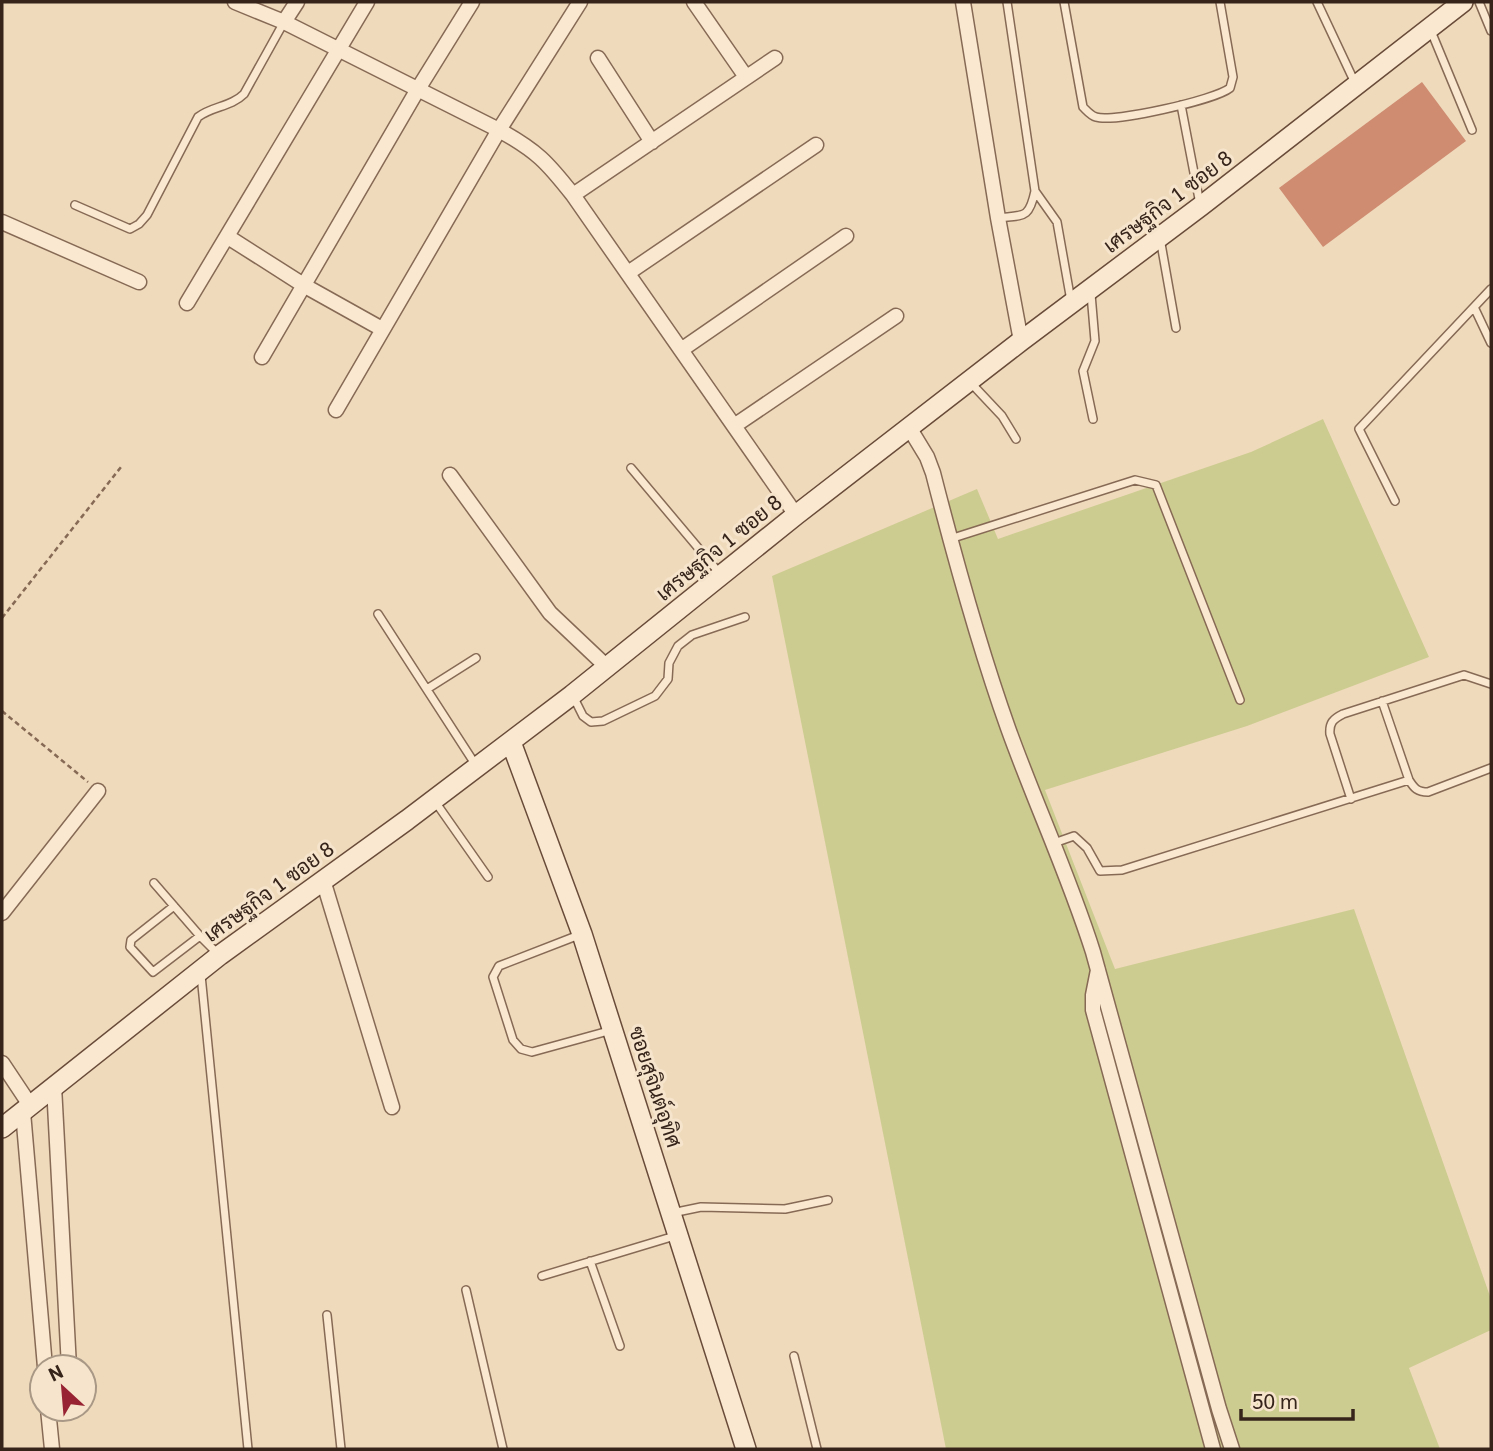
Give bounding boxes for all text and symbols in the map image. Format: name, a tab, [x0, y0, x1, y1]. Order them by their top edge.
street label: เศรษฐกิจ 1 ซอย 8	[1097, 144, 1237, 259]
street label: เศรษฐกิจ 1 ซอย 8	[650, 488, 787, 607]
street label: เศรษฐกิจ 1 ซอย 8	[198, 835, 339, 948]
street label: ซอยสุจินต์อุทิศ	[622, 1022, 689, 1151]
north arrow	[28, 1353, 98, 1423]
text: N	[44, 1358, 66, 1386]
scale bar	[1241, 1378, 1353, 1422]
text: 50 m	[1252, 1387, 1298, 1414]

